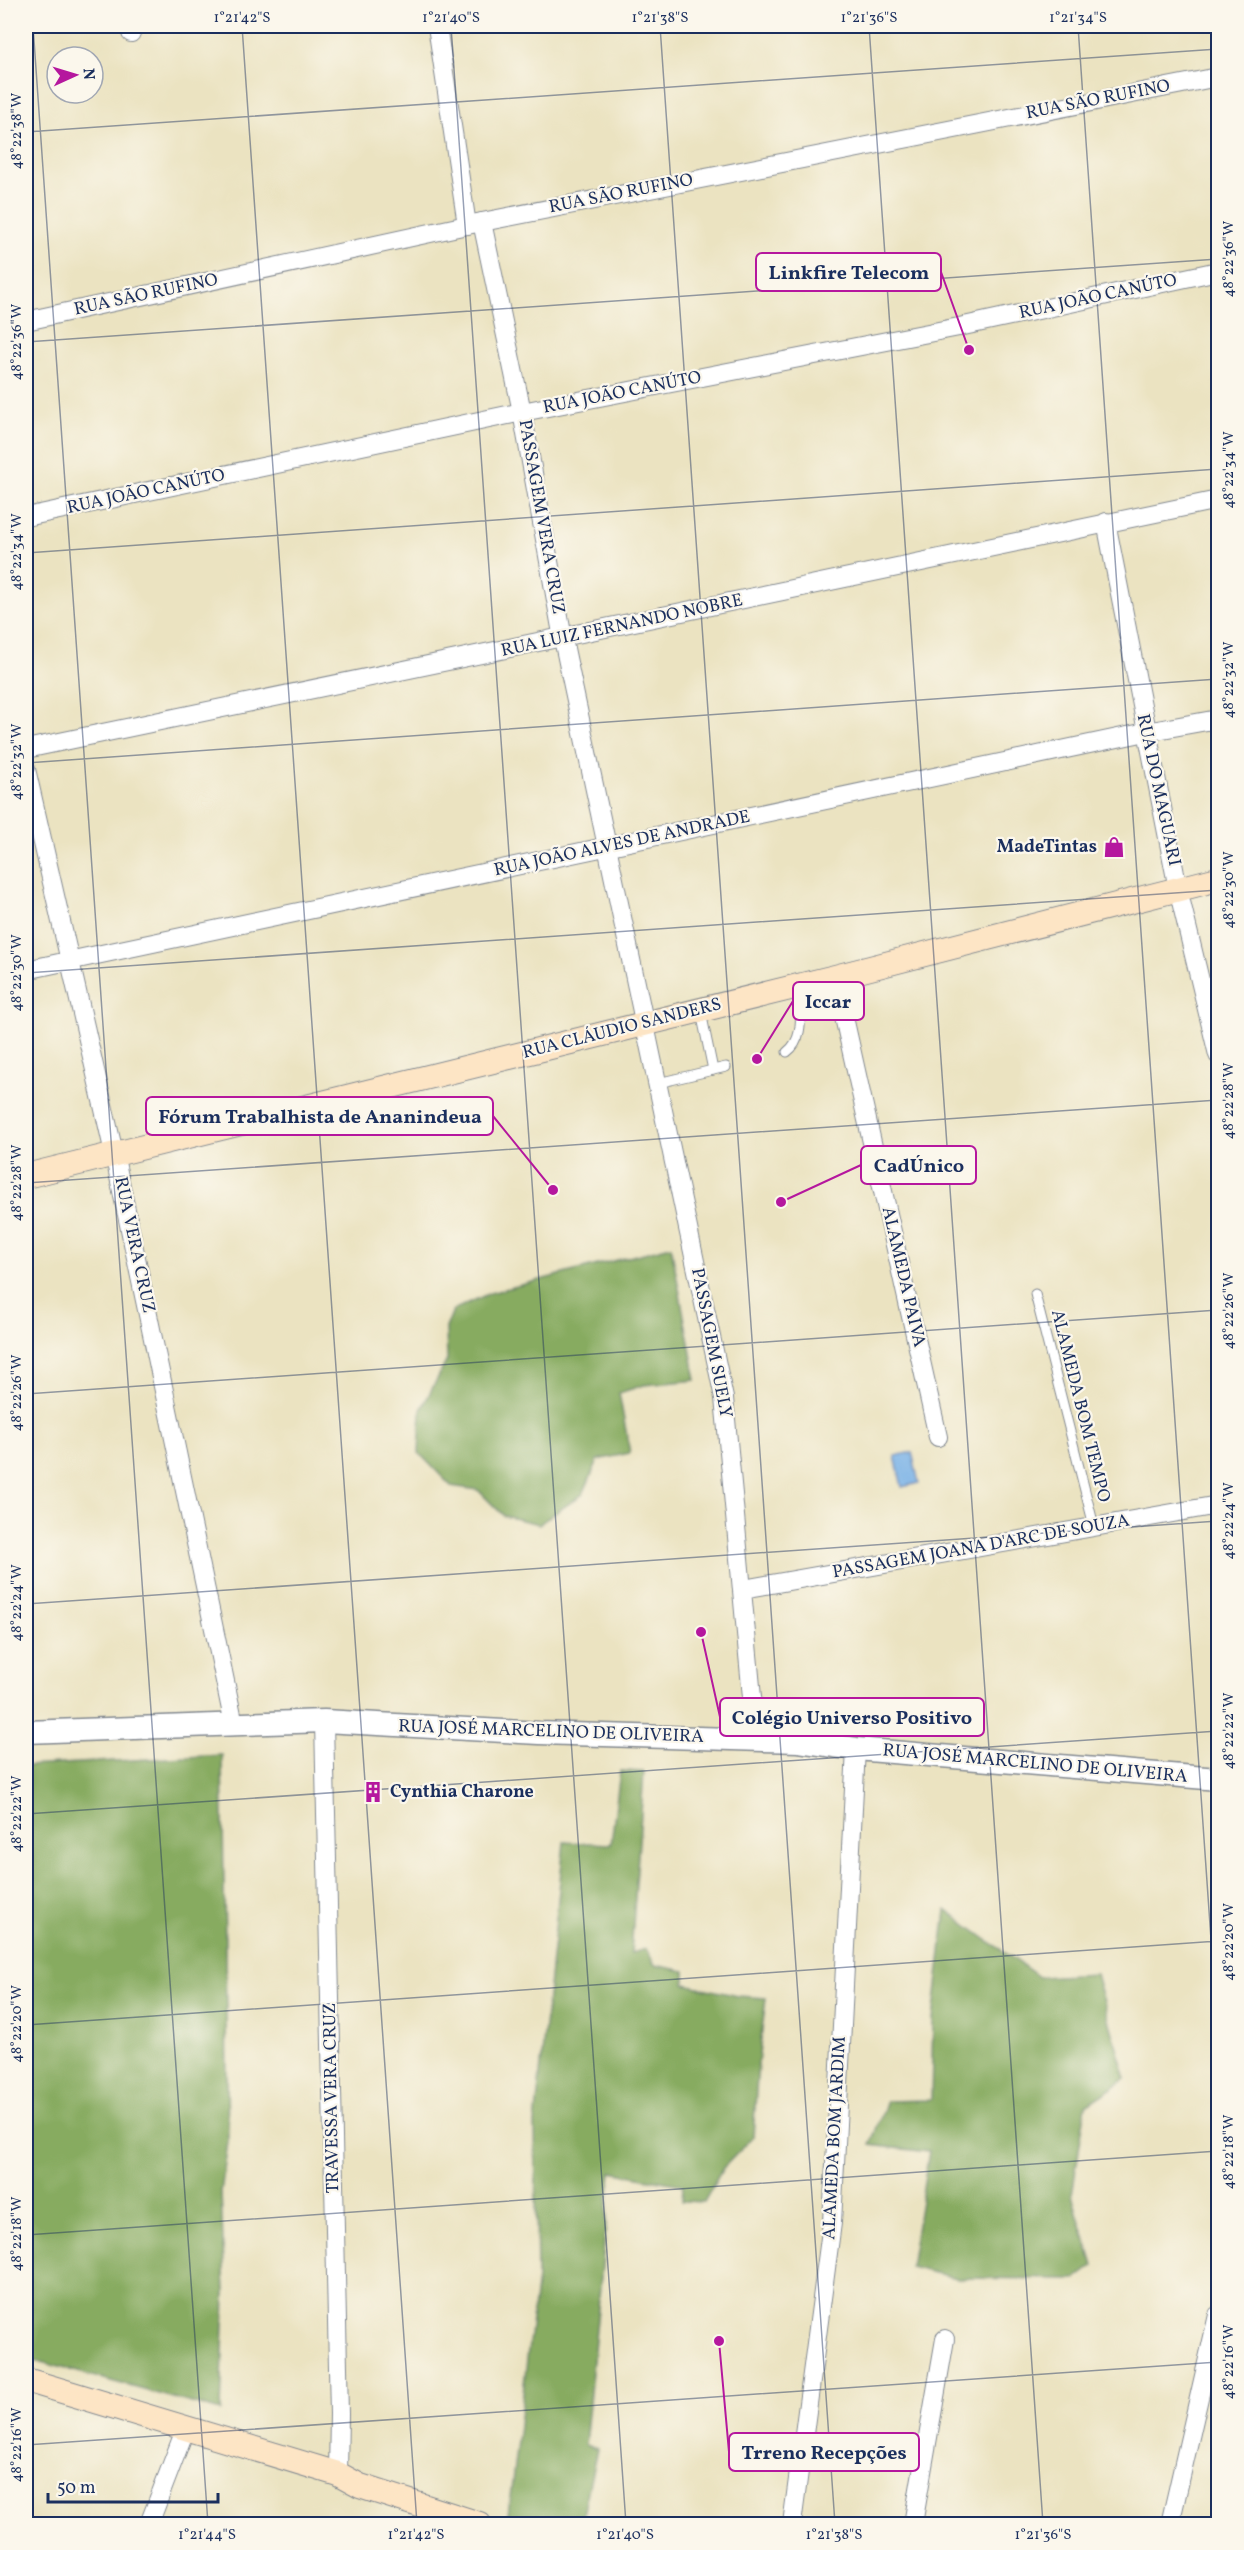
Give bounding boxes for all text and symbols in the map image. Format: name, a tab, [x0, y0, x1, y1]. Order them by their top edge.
text: 1°21'42"S	[213, 8, 271, 29]
text: 1°21'40"S	[422, 8, 480, 29]
text: 1°21'38"S	[631, 8, 689, 29]
text: 1°21'36"S	[841, 8, 898, 29]
text: 1°21'34"S	[1049, 8, 1107, 29]
north arrow	[45, 45, 105, 105]
text: N	[77, 68, 99, 81]
street label: RUA SÃO RUFINO	[1024, 74, 1172, 126]
text: 48°22'38"W	[7, 93, 28, 169]
street label: RUA SÃO RUFINO	[547, 168, 695, 220]
text: 48°22'36"W	[1219, 221, 1240, 297]
callout: Linkfire Telecom	[756, 253, 941, 291]
text: Linkfire Telecom	[769, 260, 929, 288]
street label: RUA SÃO RUFINO	[72, 268, 220, 322]
street label: RUA JOÃO CANÚTO	[1017, 268, 1179, 326]
text: 48°22'36"W	[7, 304, 28, 380]
street label: RUA JOÃO CANÚTO	[541, 365, 703, 421]
street label: PASSAGEM VERA CRUZ	[512, 418, 570, 616]
text: 48°22'34"W	[1219, 431, 1240, 509]
street label: RUA JOÃO CANÚTO	[65, 463, 227, 521]
text: 48°22'34"W	[7, 513, 28, 591]
street label: RUA LUIZ FERNANDO NOBRE	[499, 588, 745, 664]
text: 48°22'32"W	[1219, 642, 1240, 718]
street label: RUA DO MAGUARI	[1130, 712, 1186, 868]
text: 48°22'32"W	[7, 724, 28, 800]
street label: RUA JOÃO ALVES DE ANDRADE	[492, 805, 753, 883]
place label: MadeTintas	[997, 835, 1097, 860]
shop icon: MadeTintas	[1102, 835, 1126, 859]
text: 48°22'30"W	[1219, 851, 1240, 929]
text: 48°22'30"W	[7, 934, 28, 1012]
callout: Iccar	[793, 982, 864, 1020]
text: Iccar	[805, 989, 852, 1017]
street label: RUA CLÁUDIO SANDERS	[520, 992, 724, 1066]
text: 48°22'28"W	[1219, 1063, 1240, 1139]
callout: Fórum Trabalhista de Ananindeua	[146, 1097, 493, 1135]
text: Fórum Trabalhista de Ananindeua	[158, 1104, 482, 1132]
text: 48°22'28"W	[7, 1145, 28, 1221]
callout: CadÚnico	[861, 1146, 976, 1184]
text: CadÚnico	[874, 1153, 964, 1181]
street label: RUA VERA CRUZ	[107, 1175, 161, 1315]
street label: ALAMEDA PAIVA	[875, 1204, 931, 1350]
street label: PASSAGEM SUELY	[684, 1266, 738, 1420]
text: 48°22'26"W	[1219, 1273, 1240, 1349]
street label: ALAMEDA BOM TEMPO	[1044, 1307, 1116, 1505]
text: 48°22'26"W	[7, 1355, 28, 1431]
text: 48°22'24"W	[1219, 1482, 1240, 1560]
street label: PASSAGEM JOANA D'ARC DE SOUZA	[830, 1508, 1132, 1585]
text: 48°22'24"W	[7, 1564, 28, 1642]
text: 48°22'22"W	[1219, 1692, 1240, 1770]
callout: Colégio Universo Positivo	[720, 1698, 984, 1736]
text: Colégio Universo Positivo	[732, 1705, 972, 1733]
street label: RUA JOSÉ MARCELINO DE OLIVEIRA	[398, 1714, 705, 1750]
street label: RUA JOSÉ MARCELINO DE OLIVEIRA	[881, 1738, 1189, 1790]
text: 48°22'22"W	[7, 1775, 28, 1853]
building icon: Cynthia Charone	[361, 1780, 385, 1804]
place label: Cynthia Charone	[390, 1780, 534, 1805]
text: 48°22'20"W	[1219, 1903, 1240, 1981]
text: 48°22'20"W	[7, 1985, 28, 2063]
street label: TRAVESSA VERA CRUZ	[318, 2003, 346, 2193]
street label: ALAMEDA BOM JARDIM	[817, 2035, 853, 2240]
text: 48°22'18"W	[1219, 2115, 1240, 2189]
text: 48°22'18"W	[7, 2197, 28, 2271]
text: 48°22'16"W	[1219, 2325, 1240, 2399]
text: 48°22'16"W	[7, 2408, 28, 2482]
callout: Trreno Recepções	[729, 2433, 919, 2471]
text: Trreno Recepções	[741, 2440, 907, 2468]
scale bar	[48, 2466, 218, 2504]
text: 50 m	[57, 2476, 96, 2501]
text: 1°21'44"S	[178, 2525, 236, 2546]
text: 1°21'42"S	[387, 2525, 445, 2546]
text: 1°21'40"S	[596, 2525, 654, 2546]
text: 1°21'38"S	[805, 2525, 863, 2546]
text: 1°21'36"S	[1015, 2525, 1072, 2546]

